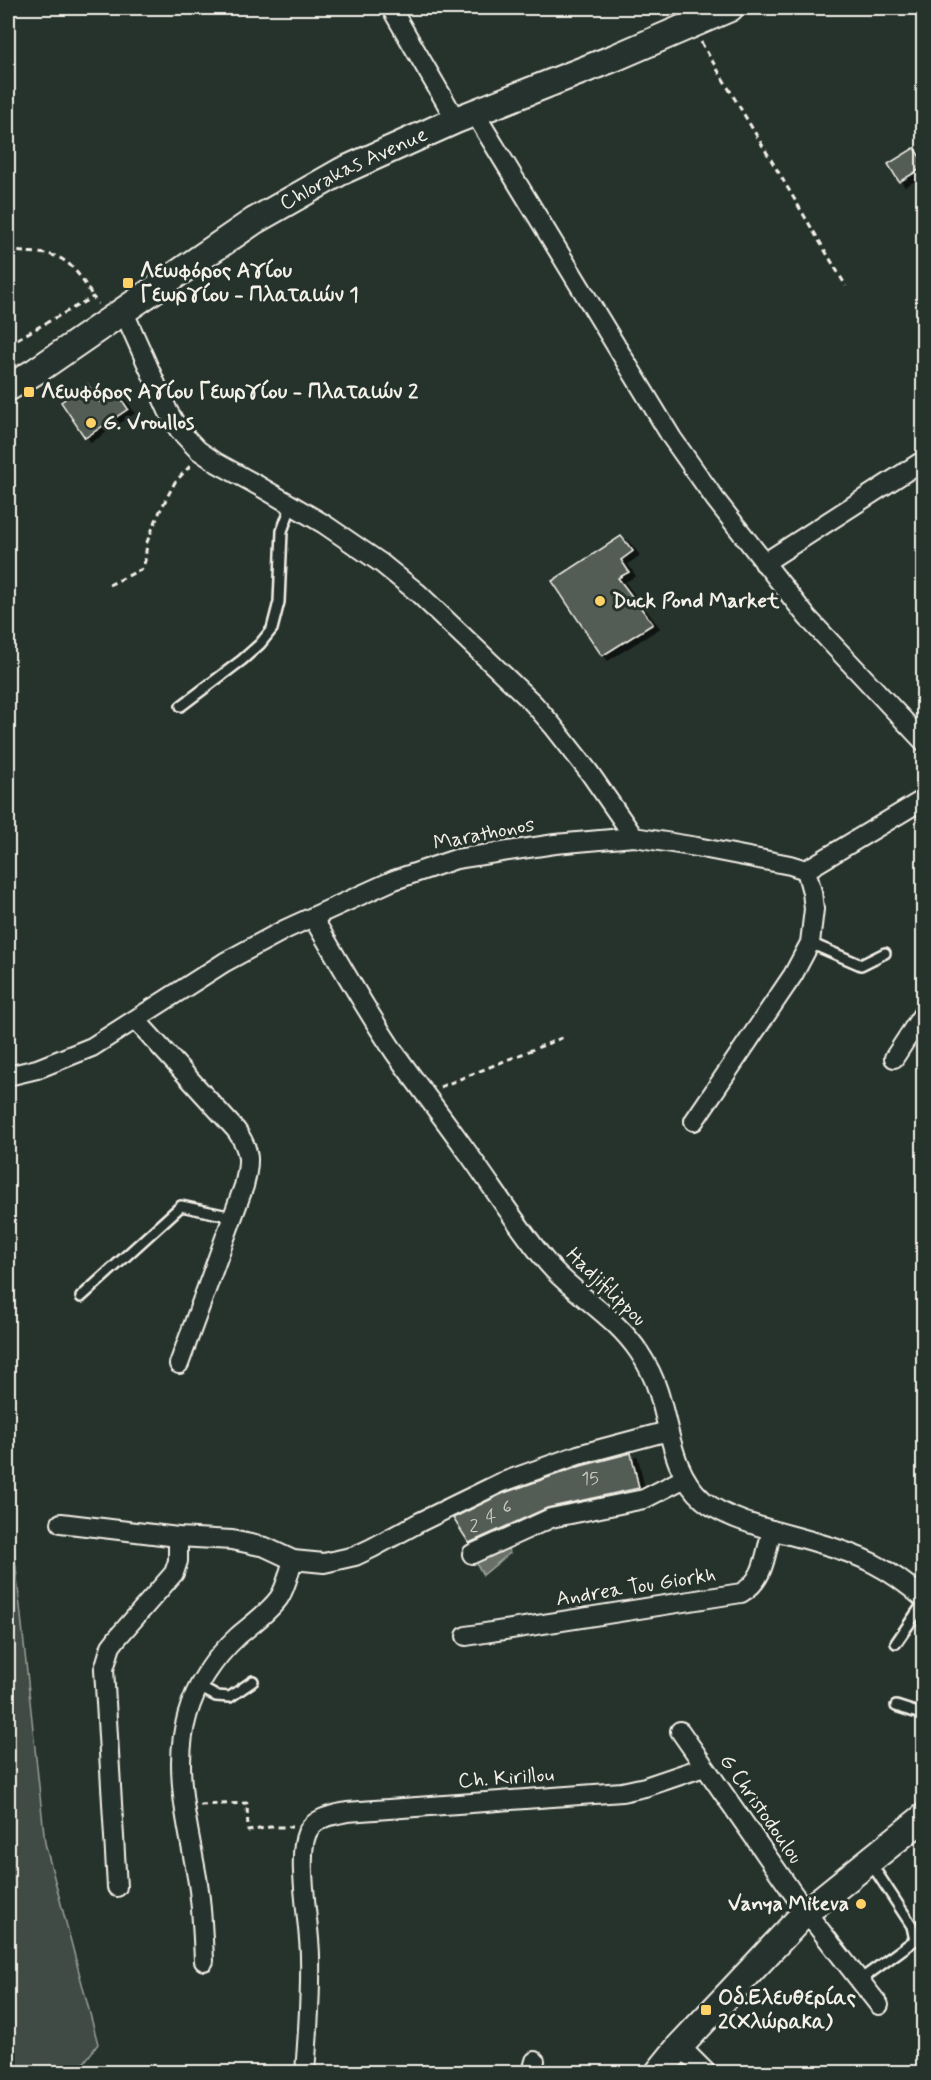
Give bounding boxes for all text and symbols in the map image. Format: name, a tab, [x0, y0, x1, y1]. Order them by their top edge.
street label: Chlorakas Avenue	[275, 121, 432, 218]
place label: Λεωφόρος Αγίου Γεωργίου - Πλαταιών 1	[140, 257, 359, 309]
marker: Λεωφόρος Αγίου Γεωργίου - Πλαταιών 1	[121, 276, 135, 290]
place label: Λεωφόρος Αγίου Γεωργίου - Πλαταιών 2	[41, 378, 419, 406]
marker: Λεωφόρος Αγίου Γεωργίου - Πλαταιών 2	[22, 385, 36, 399]
place label: G. Vroullos	[103, 409, 195, 437]
marker: G. Vroullos	[84, 416, 98, 430]
place label: Duck Pond Market	[612, 587, 780, 615]
marker: Duck Pond Market	[593, 594, 607, 608]
street label: Marathonos	[431, 810, 537, 858]
street label: Hadjifilippou	[559, 1241, 653, 1333]
house number: 15	[581, 1467, 599, 1491]
house number: 6	[502, 1495, 512, 1519]
house number: 4	[486, 1505, 496, 1529]
house number: 2	[470, 1514, 479, 1538]
street label: Andrea Tou Giorkh	[554, 1561, 718, 1613]
street label: G Christodoulou	[713, 1748, 809, 1870]
street label: Ch. Kirillou	[457, 1761, 555, 1795]
place label: Vanya Miteva	[728, 1890, 849, 1918]
marker: Vanya Miteva	[854, 1897, 868, 1911]
place label: Οδ.Ελευθερίας 2(Χλώρακα)	[718, 1984, 856, 2036]
marker: Οδ.Ελευθερίας 2(Χλώρακα)	[699, 2003, 713, 2017]

